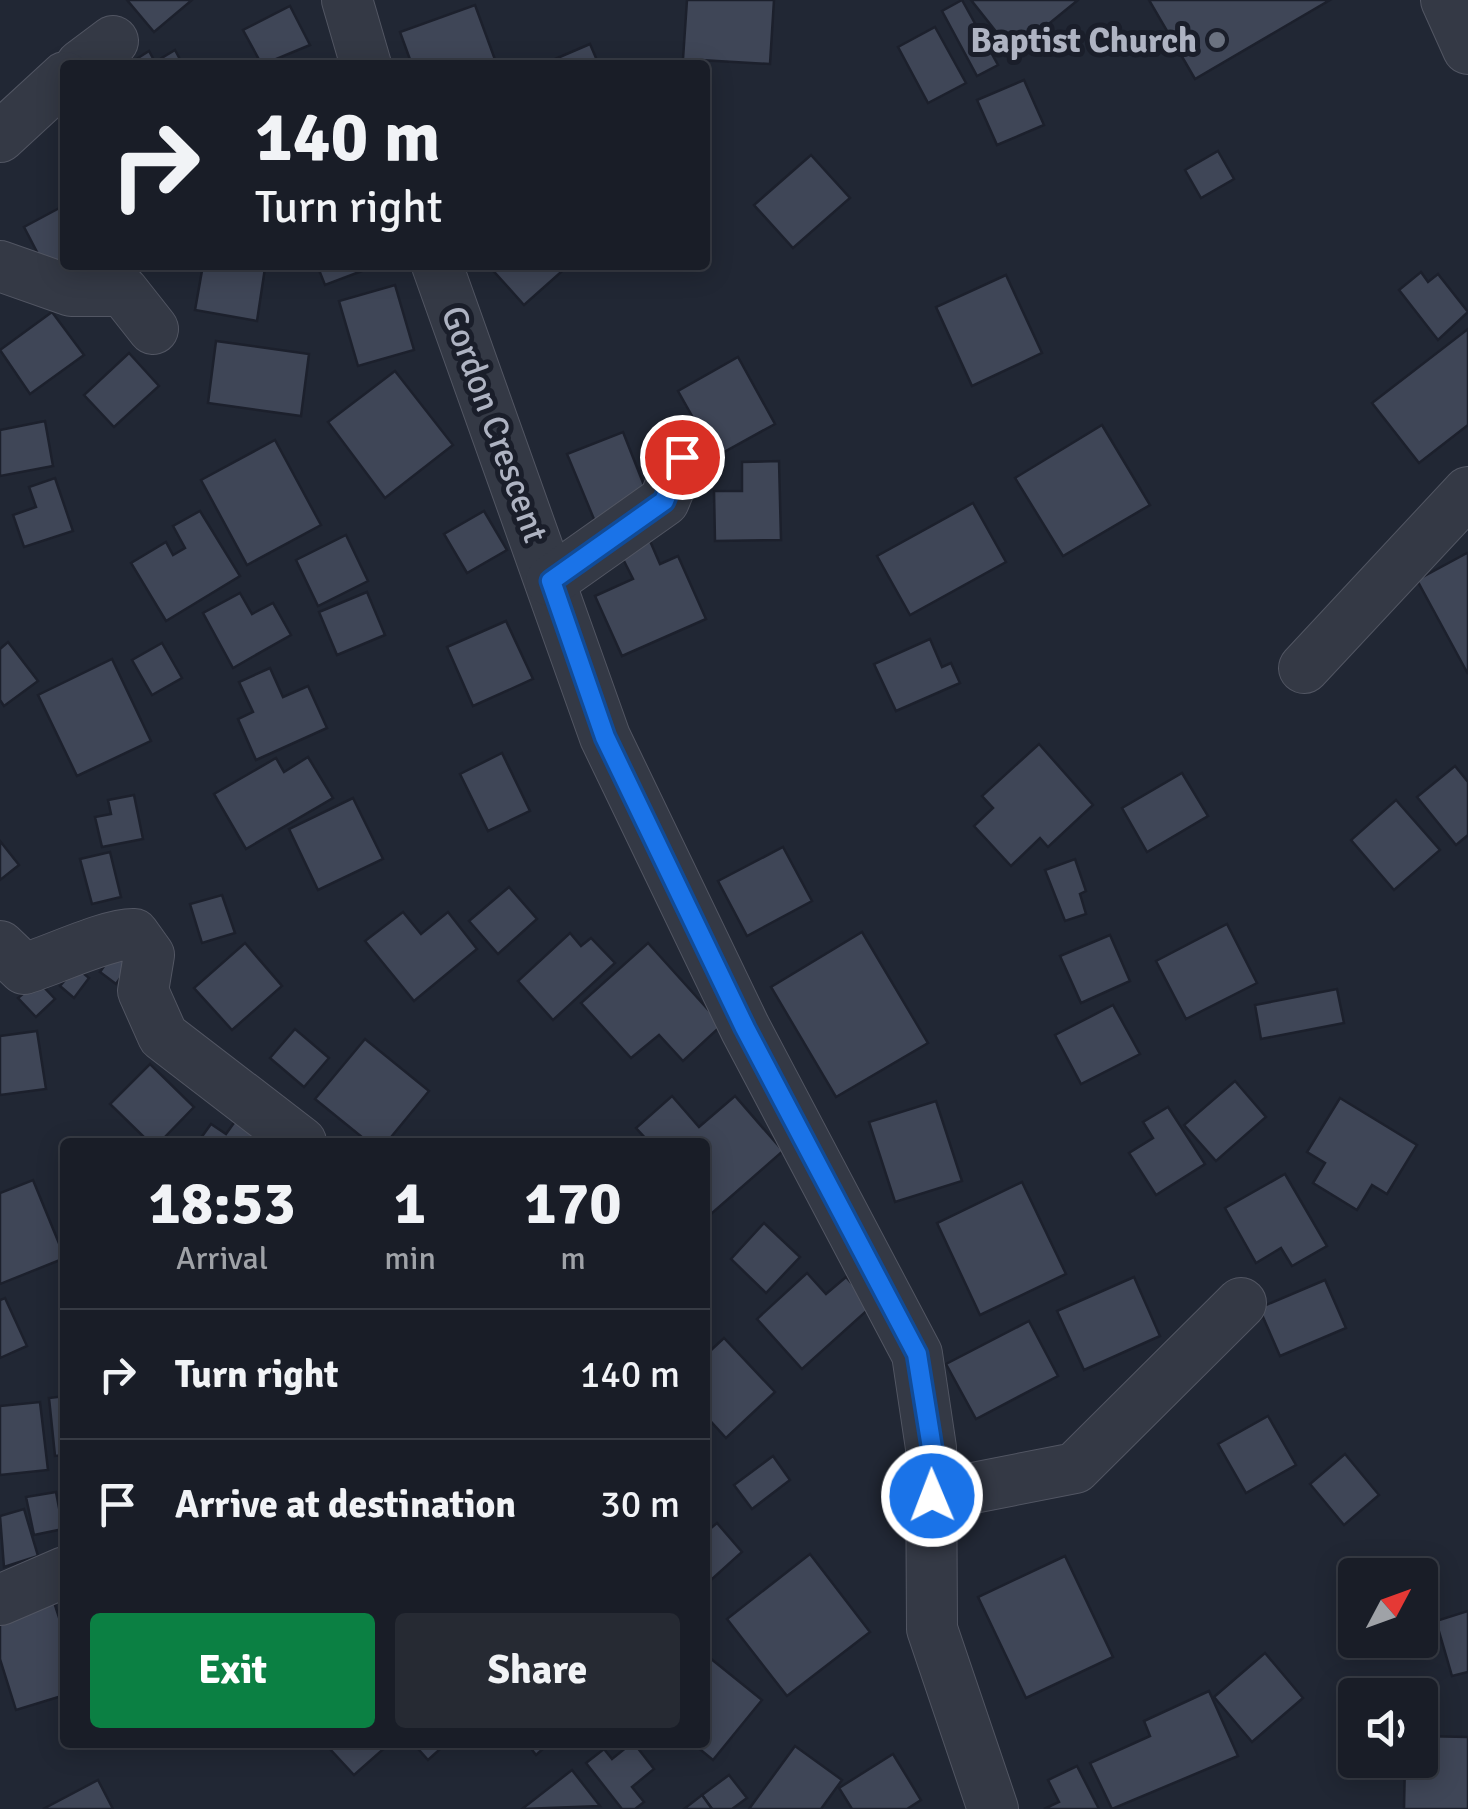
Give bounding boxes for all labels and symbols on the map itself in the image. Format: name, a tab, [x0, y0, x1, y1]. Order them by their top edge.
place label: Baptist Church	[970, 19, 1197, 62]
marker: Baptist Church	[1206, 29, 1228, 51]
street label: Gordon Crescent	[432, 300, 557, 548]
pin	[640, 415, 725, 500]
position arrow	[880, 1444, 984, 1548]
north arrow	[1338, 1558, 1438, 1658]

